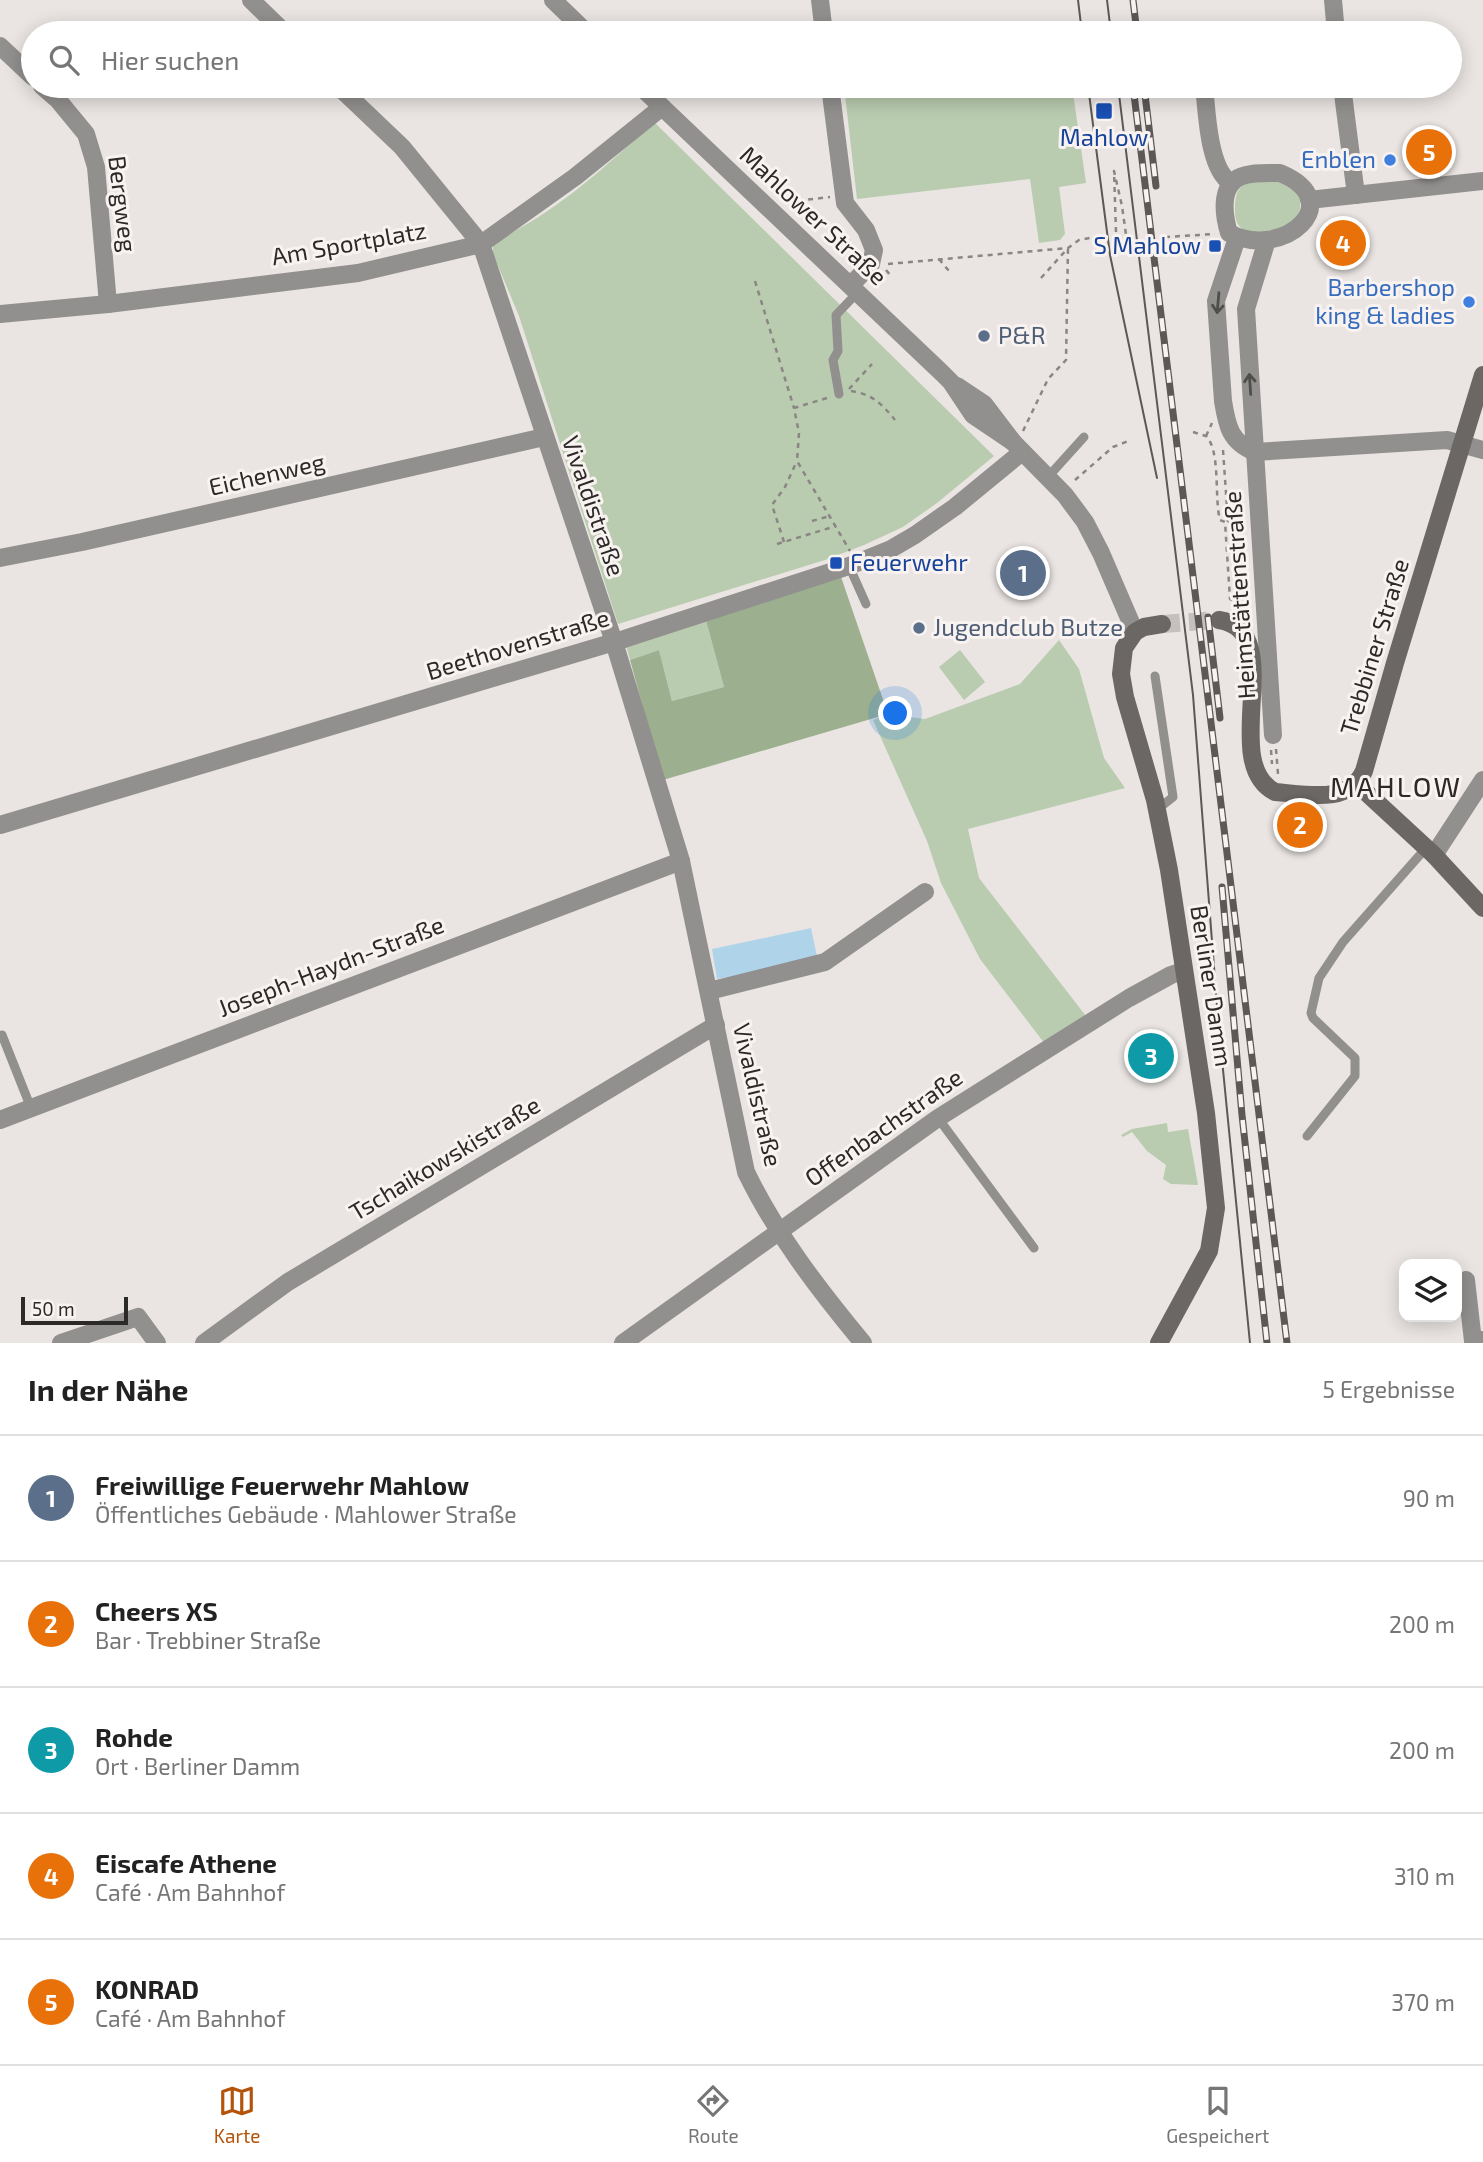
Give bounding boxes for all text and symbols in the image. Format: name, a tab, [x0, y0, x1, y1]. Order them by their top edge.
search box	[21, 21, 1462, 98]
icon: search	[45, 41, 83, 79]
text: Hier suchen	[101, 44, 239, 75]
marker: Mahlow	[1094, 101, 1114, 121]
place label: Mahlow	[1060, 122, 1149, 151]
pin: 5	[1406, 126, 1452, 178]
street label: Mahlower Straße	[735, 139, 893, 290]
place label: Enblen	[1301, 144, 1376, 173]
marker: Enblen	[1382, 152, 1398, 168]
street label: Bergweg	[103, 154, 144, 254]
street label: Am Sportplatz	[269, 215, 428, 270]
pin: 4	[1320, 217, 1366, 269]
place label: S Mahlow	[1094, 230, 1201, 259]
marker: S Mahlow	[1207, 238, 1223, 254]
place label: Barbershop king & ladies	[1315, 272, 1455, 329]
one-way arrow	[1211, 291, 1224, 314]
marker: Barbershop king & ladies	[1461, 294, 1477, 310]
place label: P&R	[998, 320, 1046, 349]
marker: P&R	[976, 328, 992, 344]
one-way arrow	[1243, 373, 1256, 396]
street label: Vivaldistraße	[557, 432, 632, 579]
street label: Eichenweg	[206, 446, 327, 501]
street label: Heimstättenstraße	[1217, 490, 1260, 700]
place label: Feuerwehr	[850, 547, 968, 576]
pin: 1	[1000, 547, 1046, 599]
marker: Feuerwehr	[828, 555, 844, 571]
street label: Trebbiner Straße	[1333, 555, 1414, 738]
street label: Beethovenstraße	[423, 602, 613, 685]
place label: Jugendclub Butze	[933, 612, 1123, 641]
marker: Jugendclub Butze	[911, 620, 927, 636]
your location	[878, 696, 912, 730]
district label: MAHLOW	[1330, 769, 1462, 803]
pin: 2	[1277, 799, 1323, 851]
street label: Berliner Damm	[1185, 903, 1240, 1068]
street label: Joseph-Haydn-Straße	[213, 909, 448, 1022]
street label: Vivaldistraße	[728, 1020, 789, 1169]
pin: 3	[1128, 1030, 1174, 1082]
street label: Offenbachstraße	[799, 1062, 967, 1192]
street label: Tschaikowskistraße	[344, 1089, 545, 1226]
map controls	[1399, 1259, 1462, 1322]
button: layers	[1399, 1259, 1462, 1322]
scale bar	[21, 1294, 128, 1326]
text: 50 m	[32, 1297, 75, 1320]
text: In der Nähe	[28, 1371, 189, 1407]
text: 5 Ergebnisse	[1323, 1375, 1455, 1403]
text: Freiwillige Feuerwehr Mahlow	[95, 1469, 469, 1500]
text: 1	[46, 1484, 56, 1512]
text: 90 m	[1403, 1484, 1455, 1512]
text: Öffentliches Gebäude · Mahlower Straße	[95, 1500, 517, 1528]
text: Cheers XS	[95, 1595, 218, 1626]
text: 2	[44, 1610, 58, 1638]
text: 200 m	[1389, 1610, 1455, 1638]
text: Bar · Trebbiner Straße	[95, 1626, 321, 1654]
text: Rohde	[95, 1721, 173, 1752]
text: 3	[44, 1736, 58, 1764]
text: 200 m	[1389, 1736, 1455, 1764]
text: Ort · Berliner Damm	[95, 1752, 300, 1780]
text: Eiscafe Athene	[95, 1847, 277, 1878]
text: 4	[44, 1862, 58, 1890]
text: 310 m	[1394, 1862, 1455, 1890]
text: Café · Am Bahnhof	[95, 1878, 285, 1906]
text: KONRAD	[95, 1973, 199, 2004]
text: 5	[45, 1988, 57, 2016]
text: 370 m	[1391, 1988, 1455, 2016]
text: Café · Am Bahnhof	[95, 2004, 285, 2032]
tab: Karte	[214, 2082, 260, 2147]
tab: Route	[688, 2082, 739, 2147]
tab: Gespeichert	[1166, 2082, 1269, 2147]

